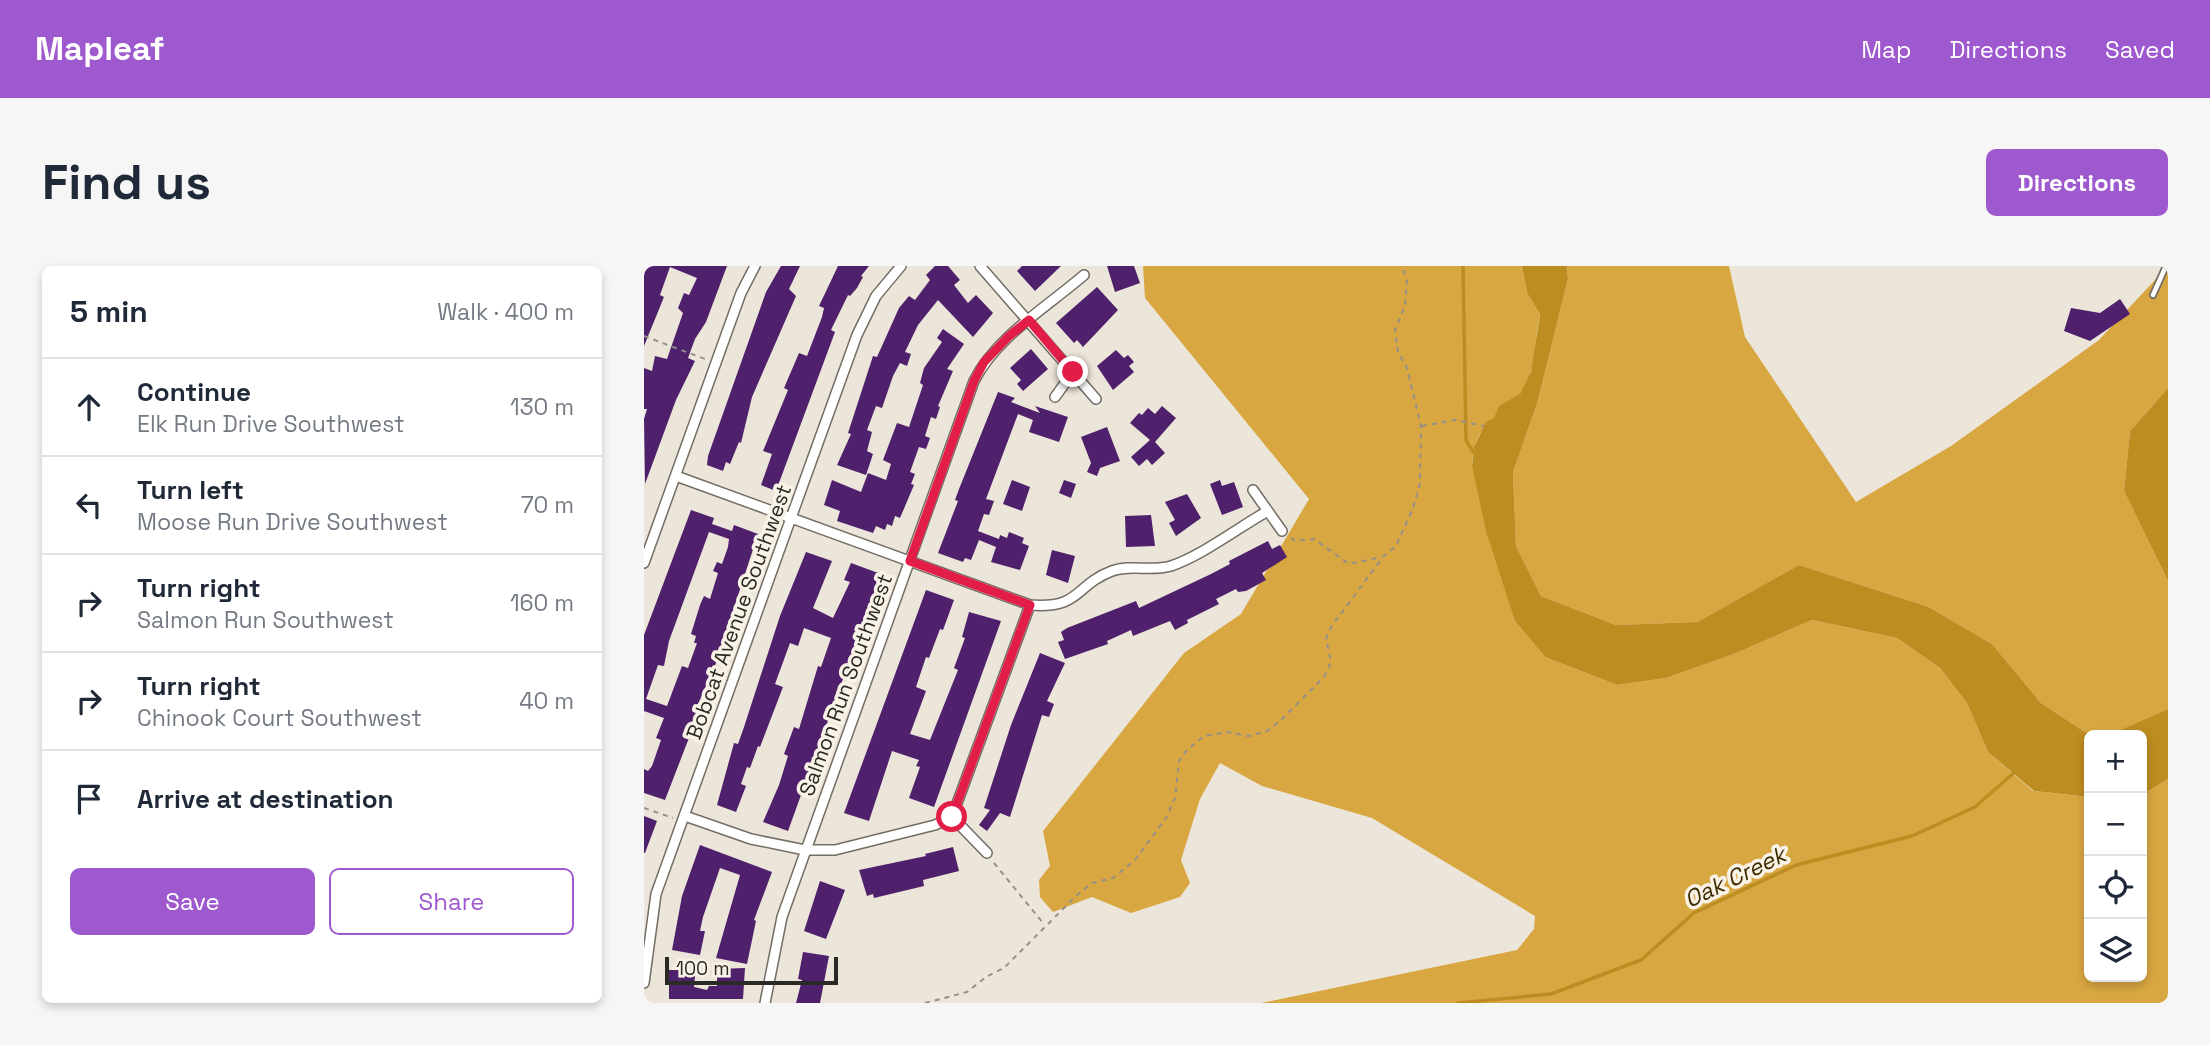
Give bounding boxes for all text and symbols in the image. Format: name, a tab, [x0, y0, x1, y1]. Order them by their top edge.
text: Mapleaf	[35, 28, 164, 70]
text: Map	[1861, 34, 1911, 65]
text: Directions	[1949, 34, 2067, 65]
text: Saved	[2105, 34, 2175, 65]
button: Directions	[1986, 149, 2168, 216]
text: Find us	[42, 151, 211, 213]
text: 5 min	[70, 292, 148, 331]
text: Walk · 400 m	[437, 297, 574, 327]
route end	[1057, 356, 1088, 387]
text: Continue	[137, 375, 251, 409]
icon: ahead	[70, 388, 108, 426]
text: 130 m	[510, 392, 574, 422]
text: Elk Run Drive Southwest	[137, 409, 405, 439]
text: Turn left	[137, 473, 244, 507]
street label: Bobcat Avenue Southwest	[680, 481, 797, 743]
icon: left	[70, 486, 108, 524]
text: 70 m	[521, 490, 574, 520]
text: Moose Run Drive Southwest	[137, 507, 448, 537]
street label: Salmon Run Southwest	[793, 570, 898, 800]
text: Turn right	[137, 571, 261, 605]
icon: right	[70, 584, 108, 622]
text: 160 m	[510, 588, 574, 618]
text: Salmon Run Southwest	[137, 605, 394, 635]
text: Turn right	[137, 669, 261, 703]
icon: right	[70, 682, 108, 720]
text: 40 m	[519, 686, 574, 716]
text: Chinook Court Southwest	[137, 703, 422, 733]
map controls	[2084, 730, 2147, 982]
button: +	[2084, 730, 2147, 793]
icon: arrive	[70, 780, 108, 818]
text: Arrive at destination	[137, 782, 394, 816]
button: −	[2084, 793, 2147, 856]
route start	[936, 801, 967, 832]
water label: Oak Creek	[1679, 838, 1793, 914]
button: locate	[2084, 856, 2147, 919]
button: Save	[70, 868, 315, 935]
button: Share	[329, 868, 574, 935]
button: layers	[2084, 919, 2147, 982]
scale bar	[665, 954, 838, 986]
text: 100 m	[676, 956, 730, 981]

